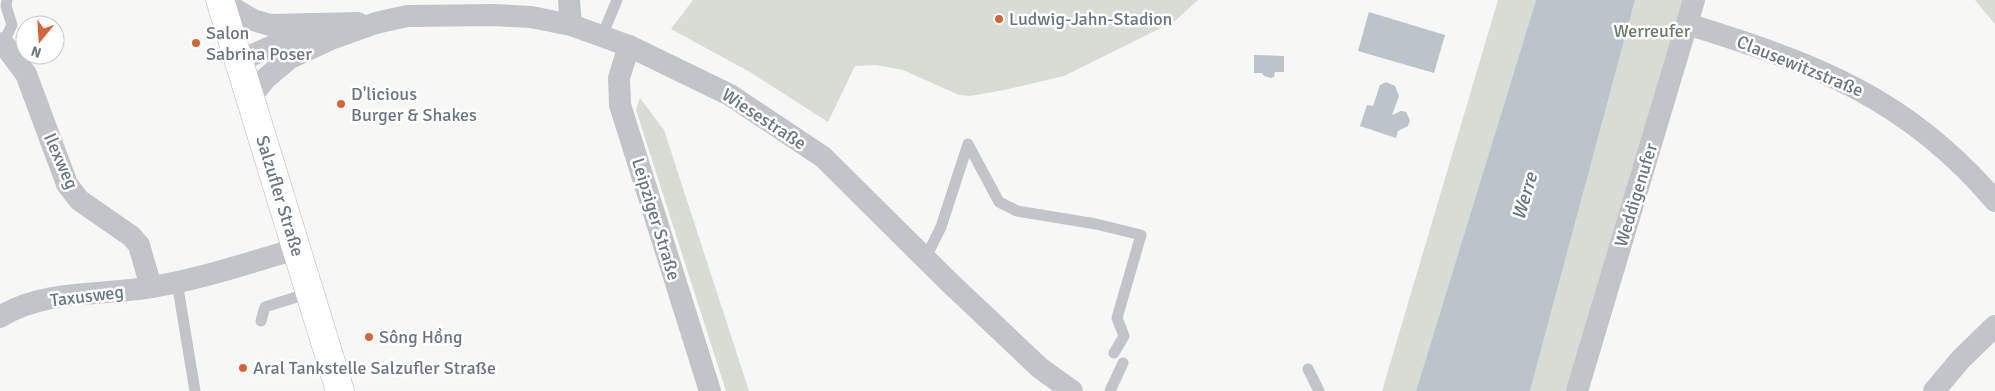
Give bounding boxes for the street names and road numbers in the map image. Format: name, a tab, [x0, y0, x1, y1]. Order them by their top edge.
street label: Clausewitzstraße	[1734, 31, 1866, 101]
street label: Wiesestraße	[718, 84, 810, 154]
street label: Ilexweg	[39, 130, 83, 192]
street label: Salzufler Straße	[251, 133, 309, 259]
street label: Weddigenufer	[1610, 140, 1662, 249]
street label: Leipziger Straße	[627, 155, 685, 283]
street label: Taxusweg	[49, 281, 125, 311]

